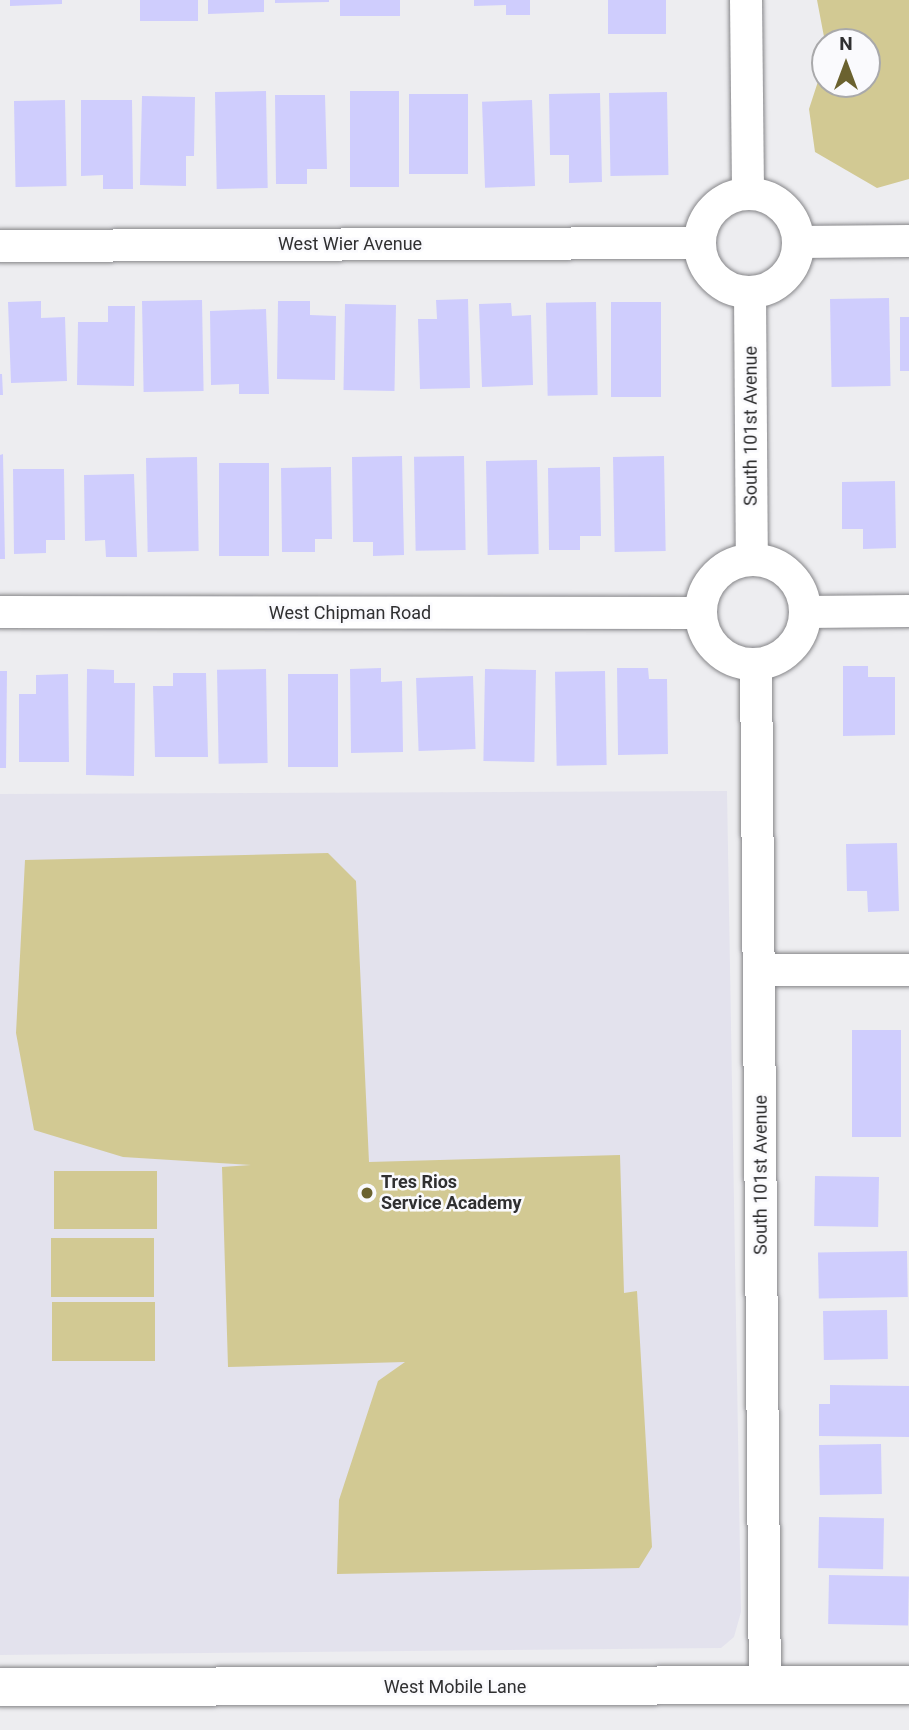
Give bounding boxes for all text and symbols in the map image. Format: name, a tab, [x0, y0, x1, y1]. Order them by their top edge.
north arrow	[811, 28, 881, 98]
text: N	[839, 32, 853, 55]
street label: West Wier Avenue	[278, 233, 422, 255]
street label: South 101st Avenue	[740, 346, 762, 506]
street label: West Chipman Road	[269, 602, 431, 624]
street label: South 101st Avenue	[750, 1095, 772, 1255]
place label: Tres Rios Service Academy	[381, 1172, 522, 1214]
marker: Tres Rios Service Academy	[359, 1185, 375, 1201]
street label: West Mobile Lane	[384, 1676, 526, 1698]

